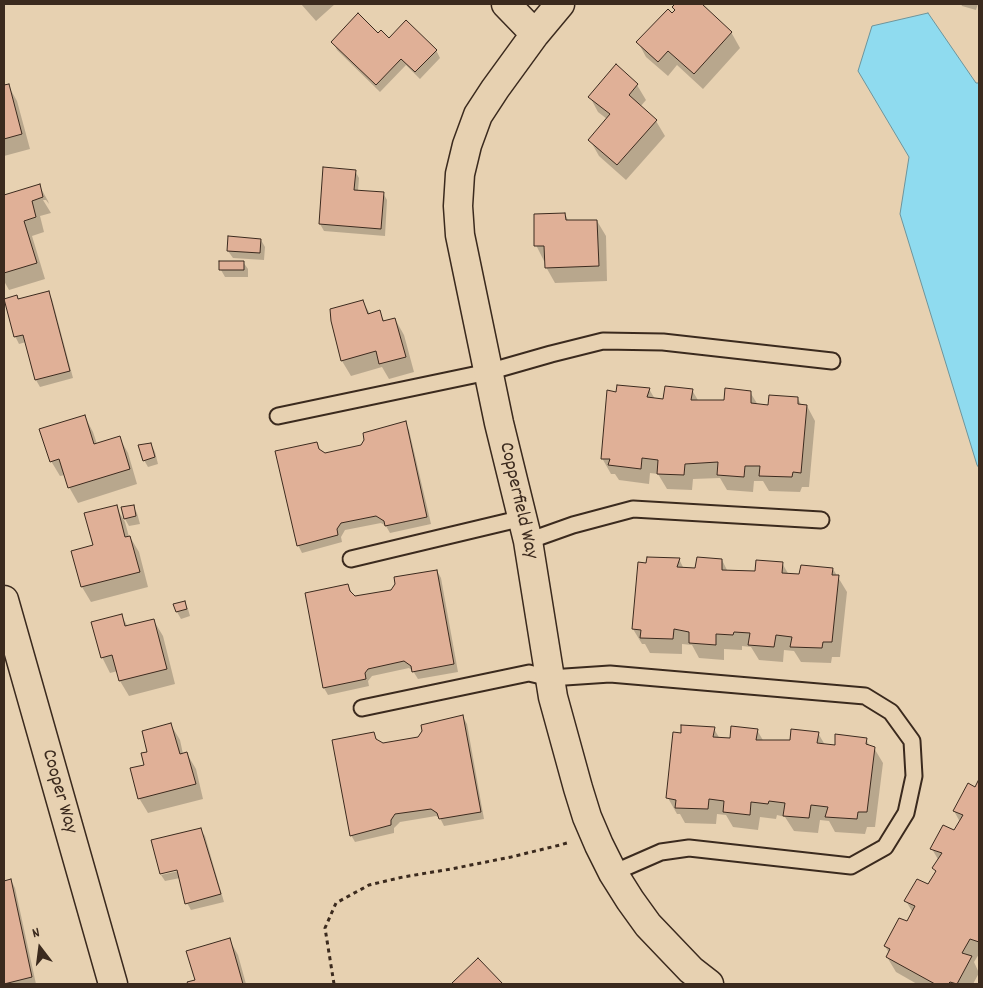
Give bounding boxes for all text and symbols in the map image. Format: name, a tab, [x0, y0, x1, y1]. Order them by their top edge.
street label: Copperfield Way	[492, 440, 542, 562]
street label: Cooper Way	[35, 747, 81, 837]
north arrow	[15, 923, 65, 973]
text: N	[30, 923, 42, 944]

